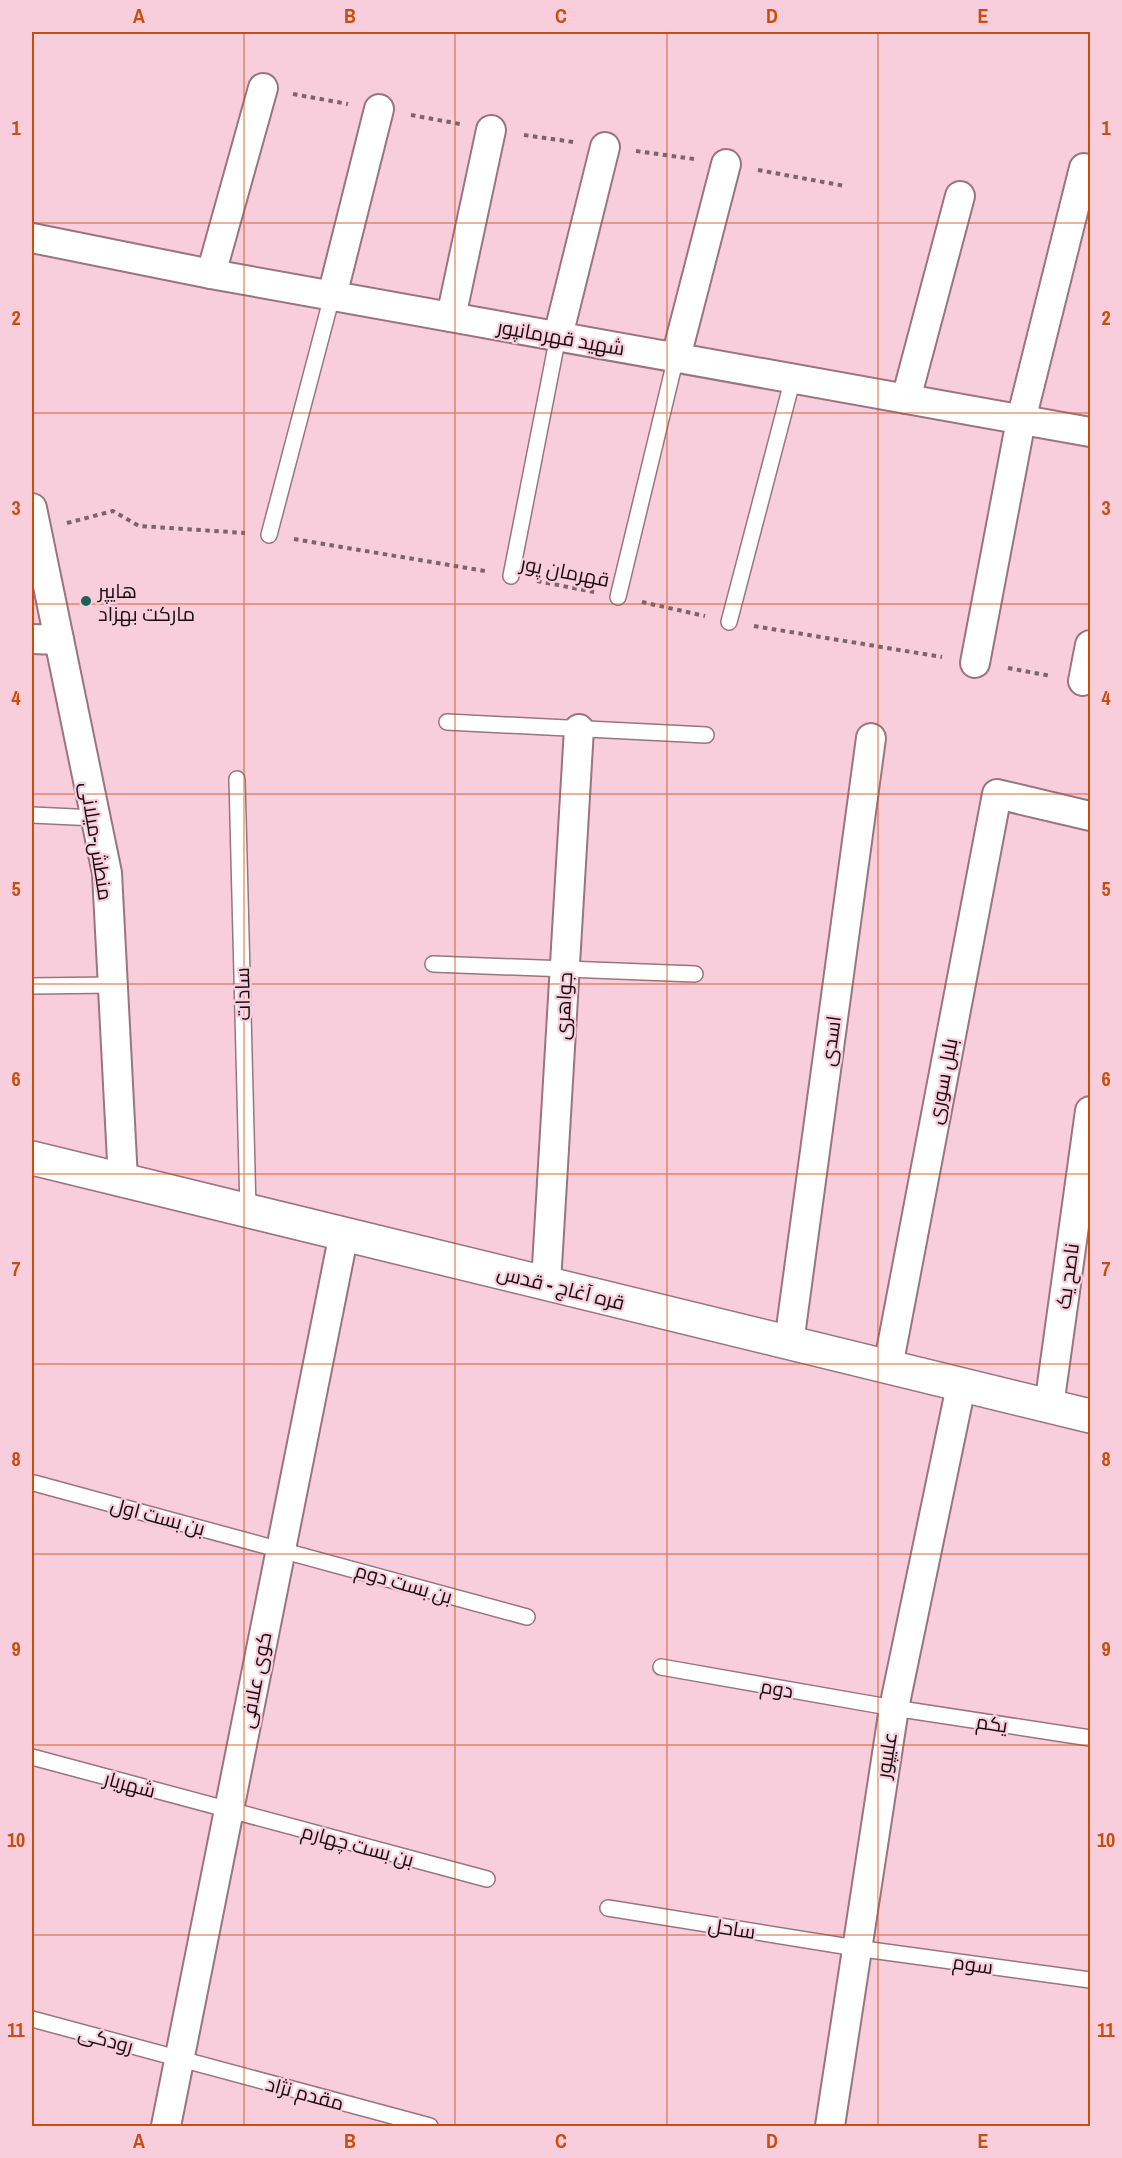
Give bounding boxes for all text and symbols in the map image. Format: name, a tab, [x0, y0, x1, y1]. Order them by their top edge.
text: A	[133, 2, 145, 29]
text: B	[344, 2, 356, 29]
text: C	[555, 2, 567, 29]
text: D	[766, 2, 778, 29]
text: E	[978, 2, 989, 29]
text: 1	[11, 114, 21, 141]
text: 1	[1101, 114, 1111, 141]
text: 2	[11, 304, 21, 331]
text: 2	[1101, 304, 1111, 331]
street label: شهید قهرمانپور	[494, 312, 627, 361]
text: 3	[11, 494, 21, 521]
text: 3	[1101, 494, 1111, 521]
street label: قهرمان پور	[517, 549, 612, 593]
place label: هایپر مارکت بهزاد	[97, 577, 195, 627]
marker: هایپر مارکت بهزاد	[79, 594, 93, 608]
text: 4	[11, 684, 21, 711]
text: 4	[1101, 684, 1111, 711]
street label: منطش-میلانی	[74, 780, 120, 902]
text: 5	[11, 875, 21, 902]
text: 5	[1101, 875, 1111, 902]
street label: سادات	[228, 967, 256, 1021]
street label: جواهری	[548, 971, 578, 1041]
street label: اسدی	[813, 1014, 847, 1068]
street label: بلبل سوری	[920, 1036, 964, 1126]
text: 6	[11, 1065, 21, 1092]
text: 6	[1101, 1065, 1111, 1092]
street label: ناصح یک	[1049, 1241, 1086, 1311]
text: 7	[11, 1255, 21, 1282]
text: 7	[1101, 1255, 1111, 1282]
street label: قره آغاج - قدس	[494, 1258, 628, 1317]
text: 8	[11, 1445, 21, 1472]
text: 8	[1101, 1445, 1111, 1472]
street label: بن بست اول	[108, 1490, 208, 1542]
street label: بن بست دوم	[352, 1556, 456, 1611]
street label: کوی علافی	[232, 1630, 278, 1730]
text: 9	[11, 1635, 21, 1662]
text: 9	[1101, 1635, 1111, 1662]
street label: دوم	[758, 1672, 796, 1705]
street label: یکم	[974, 1707, 1010, 1740]
street label: علیپور	[869, 1730, 903, 1781]
street label: شهریار	[100, 1764, 159, 1804]
street label: بن بست چهارم	[299, 1817, 417, 1874]
text: 10	[7, 1826, 25, 1853]
text: 10	[1097, 1826, 1115, 1853]
street label: ساحل	[706, 1911, 758, 1945]
street label: سوم	[951, 1948, 995, 1981]
text: 11	[7, 2016, 26, 2043]
text: 11	[1097, 2016, 1116, 2043]
street label: رودکی	[75, 2019, 137, 2059]
street label: مقدم نژاد	[263, 2070, 347, 2117]
text: A	[133, 2127, 145, 2154]
text: B	[344, 2127, 356, 2154]
text: C	[555, 2127, 567, 2154]
text: D	[766, 2127, 778, 2154]
text: E	[978, 2127, 989, 2154]

